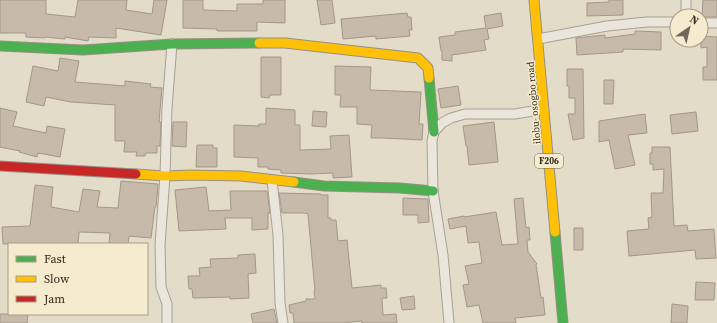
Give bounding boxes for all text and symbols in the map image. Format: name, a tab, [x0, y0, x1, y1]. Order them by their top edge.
north arrow	[669, 8, 709, 48]
text: N	[687, 12, 702, 29]
street label: ilobu- osogbo road	[523, 61, 544, 145]
road number: F206	[535, 154, 563, 168]
legend	[8, 243, 148, 315]
text: Fast	[44, 251, 66, 267]
text: Slow	[44, 271, 70, 287]
text: Jam	[43, 291, 65, 307]

